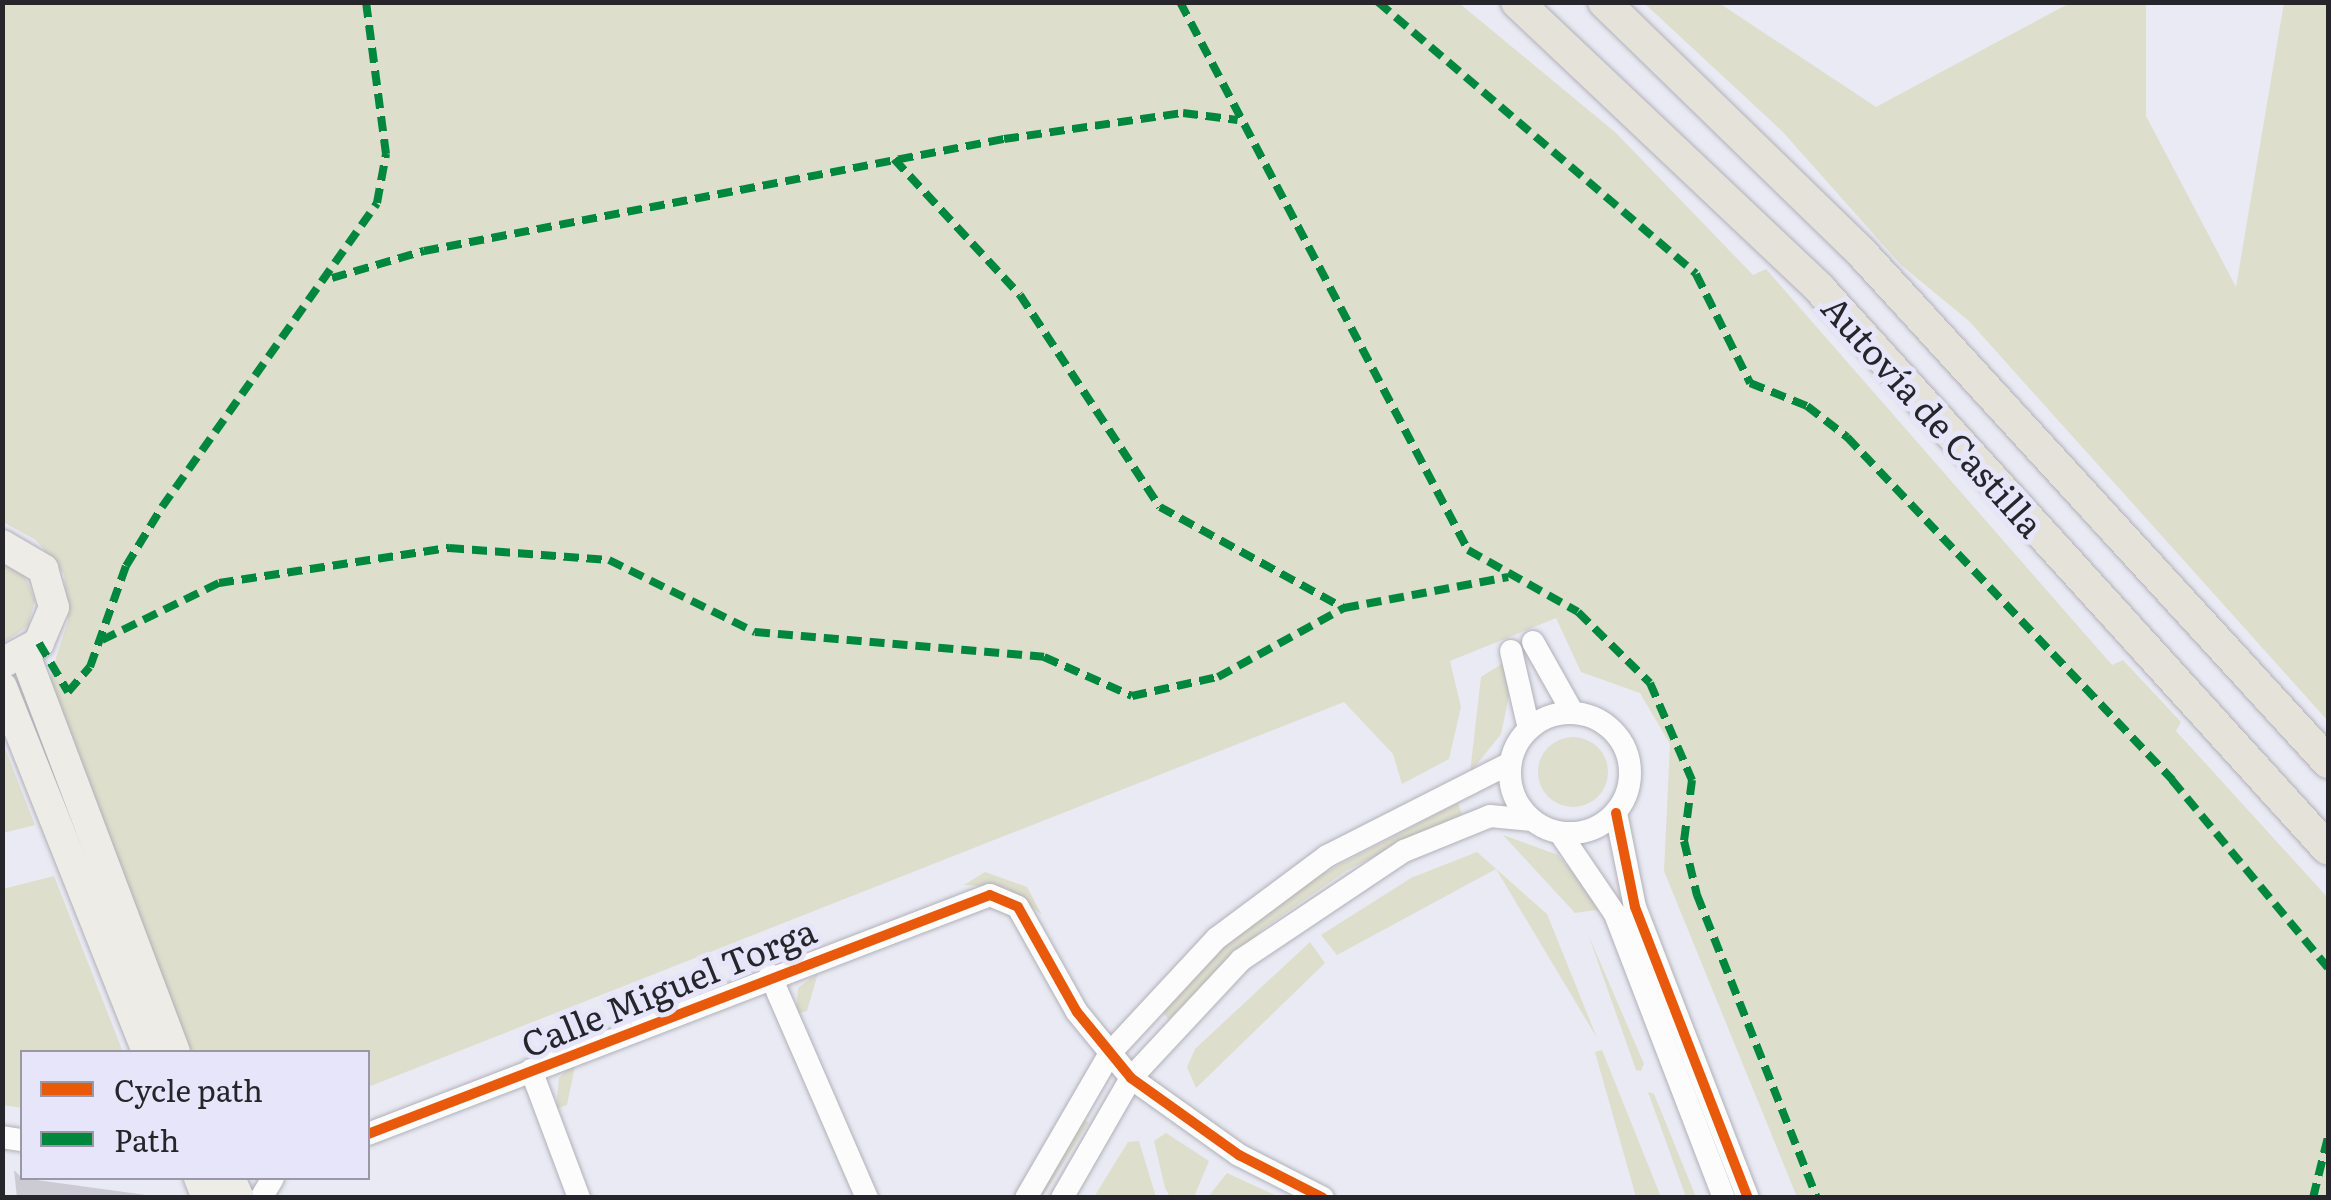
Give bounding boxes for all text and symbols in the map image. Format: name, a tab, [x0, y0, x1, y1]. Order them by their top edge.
street label: Autovía de Castilla	[1815, 286, 2053, 544]
street label: Calle Miguel Torga	[515, 908, 821, 1064]
legend	[20, 1050, 370, 1180]
text: Cycle path	[114, 1067, 263, 1111]
text: Path	[114, 1117, 179, 1161]

